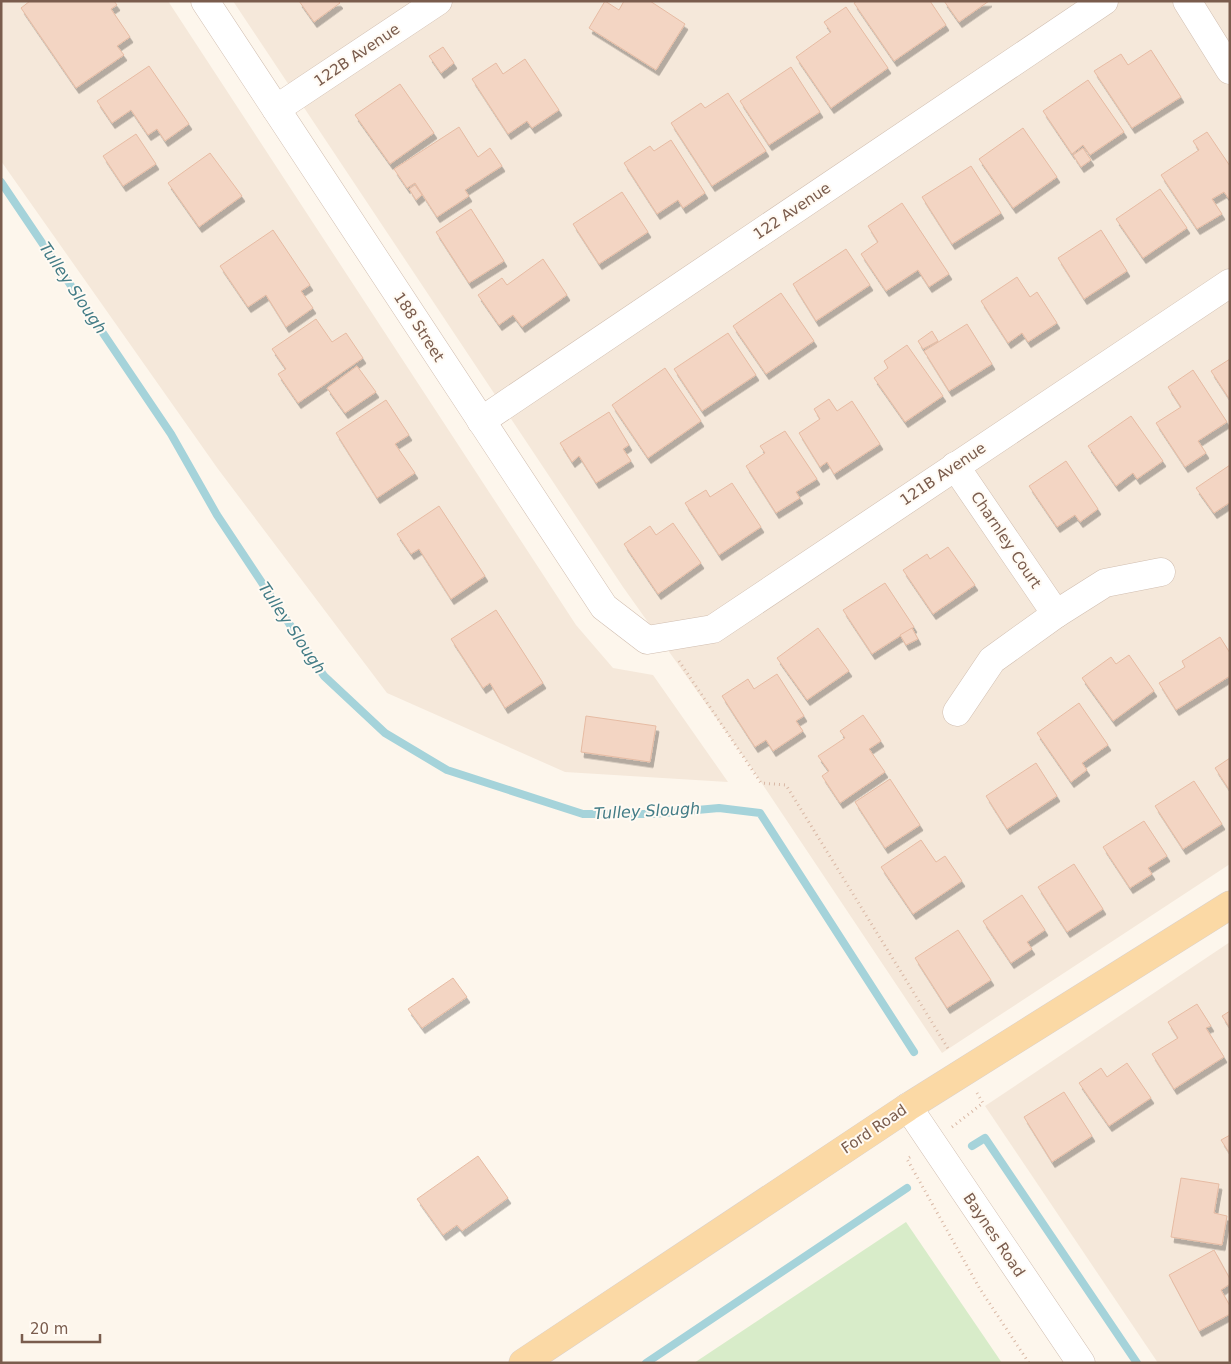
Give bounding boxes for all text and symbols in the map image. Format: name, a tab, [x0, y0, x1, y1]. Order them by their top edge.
street label: 122B Avenue	[311, 20, 403, 90]
street label: 122 Avenue	[750, 179, 834, 243]
water label: Tulley Slough	[35, 239, 111, 337]
street label: 188 Street	[390, 289, 448, 365]
street label: 121B Avenue	[897, 439, 989, 509]
street label: Charnley Court	[967, 488, 1045, 592]
water label: Tulley Slough	[254, 579, 330, 677]
water label: Tulley Slough	[593, 799, 701, 823]
street label: Ford Road	[838, 1101, 910, 1157]
street label: Baynes Road	[959, 1190, 1029, 1280]
scale bar	[22, 1312, 100, 1344]
text: 20 m	[30, 1320, 68, 1338]

